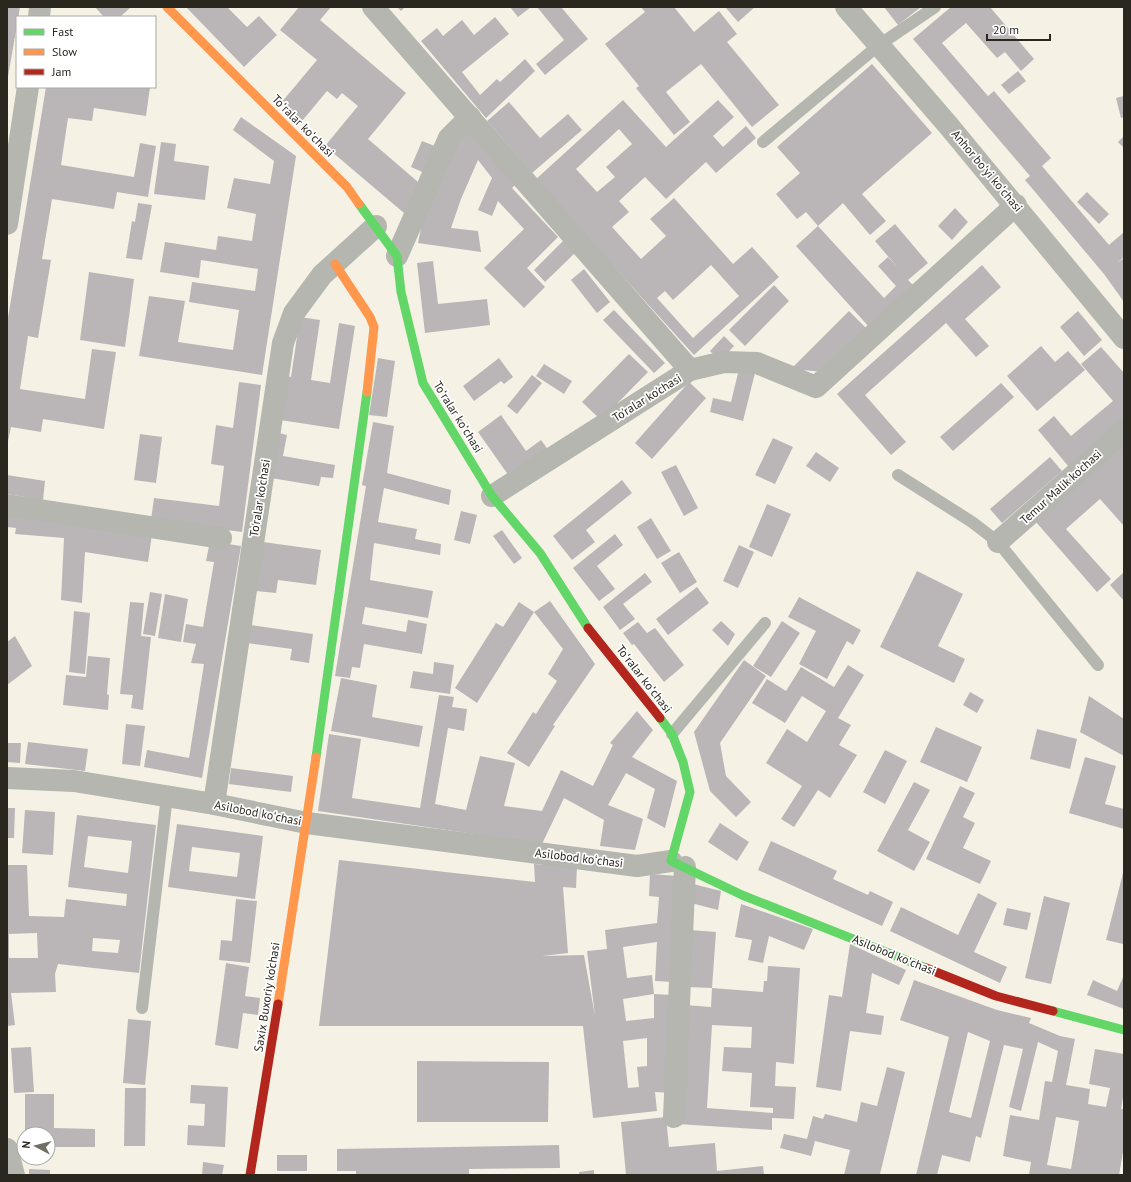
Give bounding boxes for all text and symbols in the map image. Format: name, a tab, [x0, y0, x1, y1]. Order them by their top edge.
legend	[16, 16, 156, 88]
scale bar	[987, 16, 1050, 42]
text: 20 m	[993, 22, 1019, 37]
text: Fast	[52, 24, 73, 39]
text: Slow	[52, 44, 77, 59]
text: Jam	[51, 64, 71, 79]
street label: Toʻralar koʻchasi	[269, 91, 338, 160]
street label: Anhor boʻyi koʻchasi	[949, 127, 1026, 215]
street label: To'ralar ko'chasi	[609, 370, 684, 425]
street label: Toʻralar koʻchasi	[430, 378, 486, 455]
street label: Temur Malik ko'chasi	[1017, 446, 1105, 527]
street label: To'ralar ko'chasi	[246, 458, 273, 538]
street label: Toʻralar koʻchasi	[613, 642, 676, 716]
street label: Asilobod koʻchasi	[213, 797, 303, 828]
street label: Asilobod koʻchasi	[534, 845, 624, 870]
street label: Asilobod koʻchasi	[850, 931, 938, 978]
street label: Saxix Buxoriy ko‘chasi	[250, 941, 283, 1053]
north arrow	[16, 1126, 56, 1166]
text: N	[19, 1140, 33, 1149]

